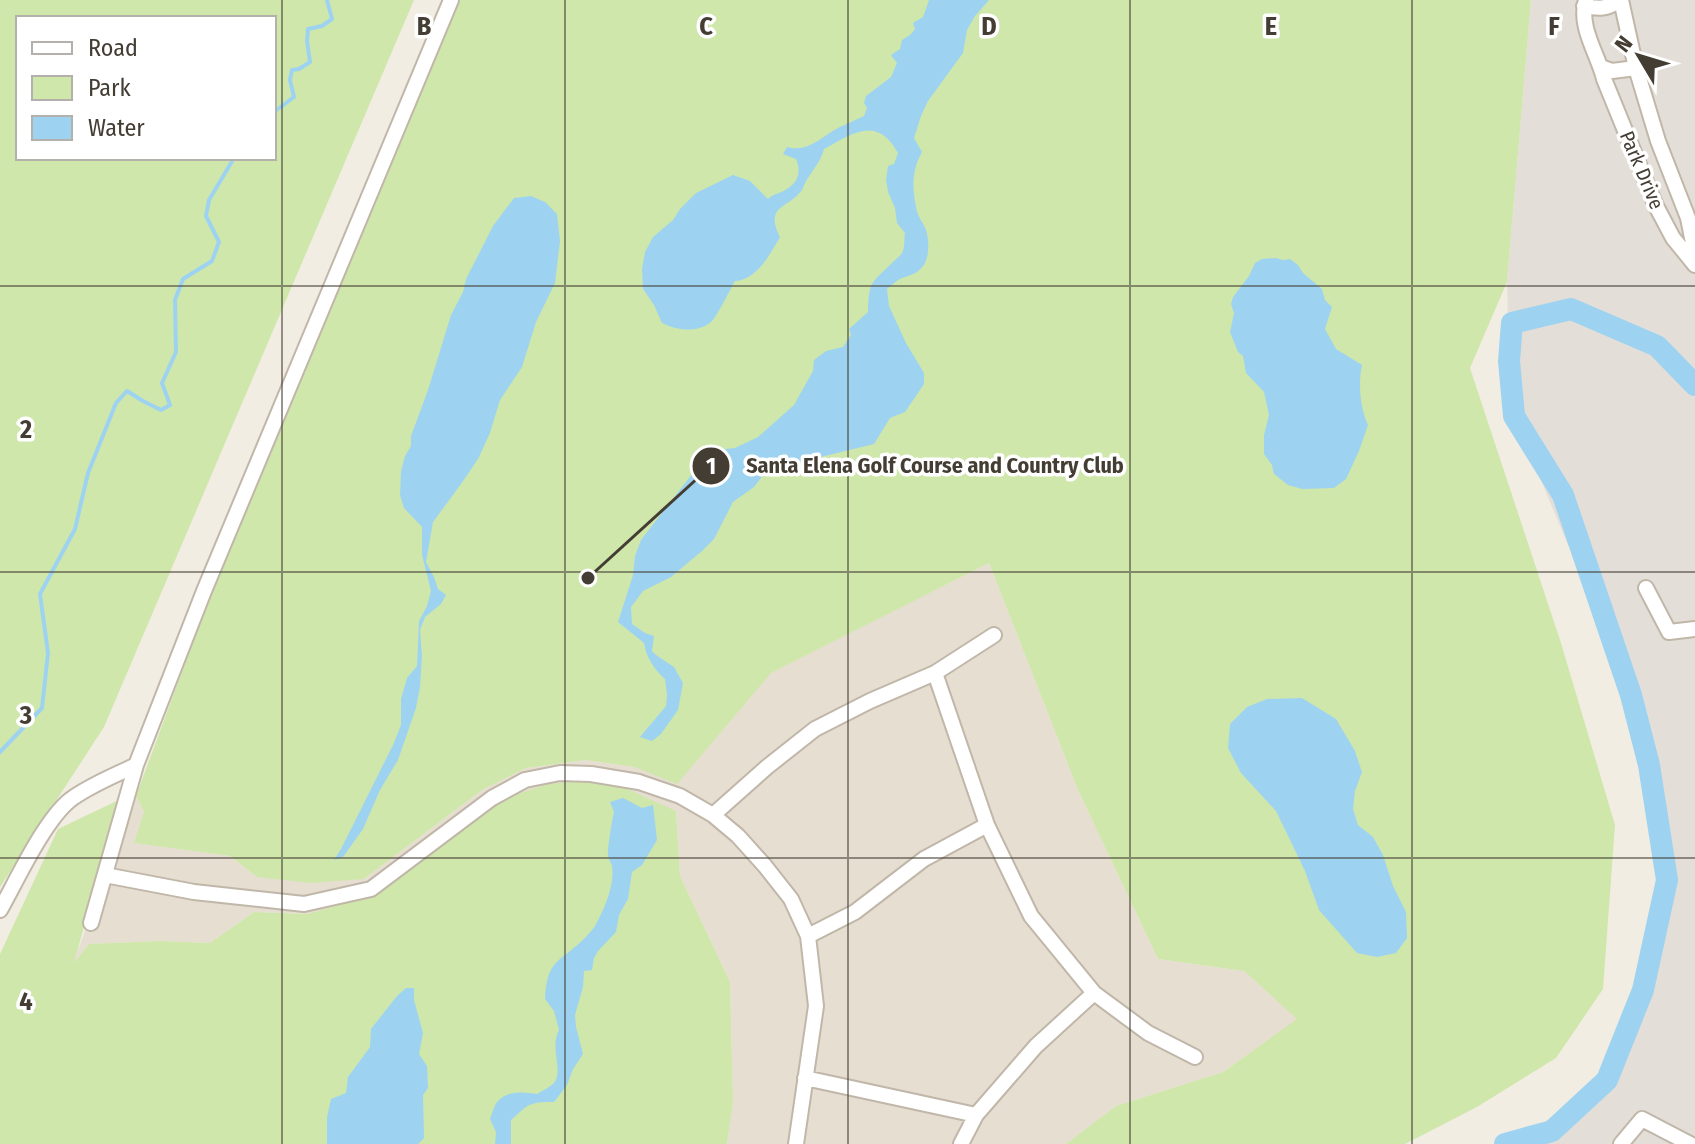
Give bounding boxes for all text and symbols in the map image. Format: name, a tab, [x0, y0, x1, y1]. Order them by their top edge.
text: B	[417, 11, 432, 42]
text: C	[699, 11, 713, 42]
text: D	[981, 11, 997, 42]
text: E	[1265, 11, 1277, 42]
text: F	[1548, 11, 1560, 42]
legend	[16, 16, 276, 160]
north arrow	[1599, 16, 1679, 96]
text: N	[1609, 30, 1638, 58]
text: Road	[88, 34, 138, 62]
text: Park	[88, 74, 131, 102]
text: Water	[88, 114, 145, 142]
street label: Park Drive	[1615, 127, 1669, 213]
text: 2	[19, 414, 32, 445]
callout: Santa Elena Golf Course and Country Club	[691, 443, 1140, 489]
text: 1	[706, 452, 716, 480]
text: Santa Elena Golf Course and Country Club	[746, 452, 1124, 479]
text: 3	[19, 700, 32, 731]
text: 4	[19, 986, 33, 1017]

